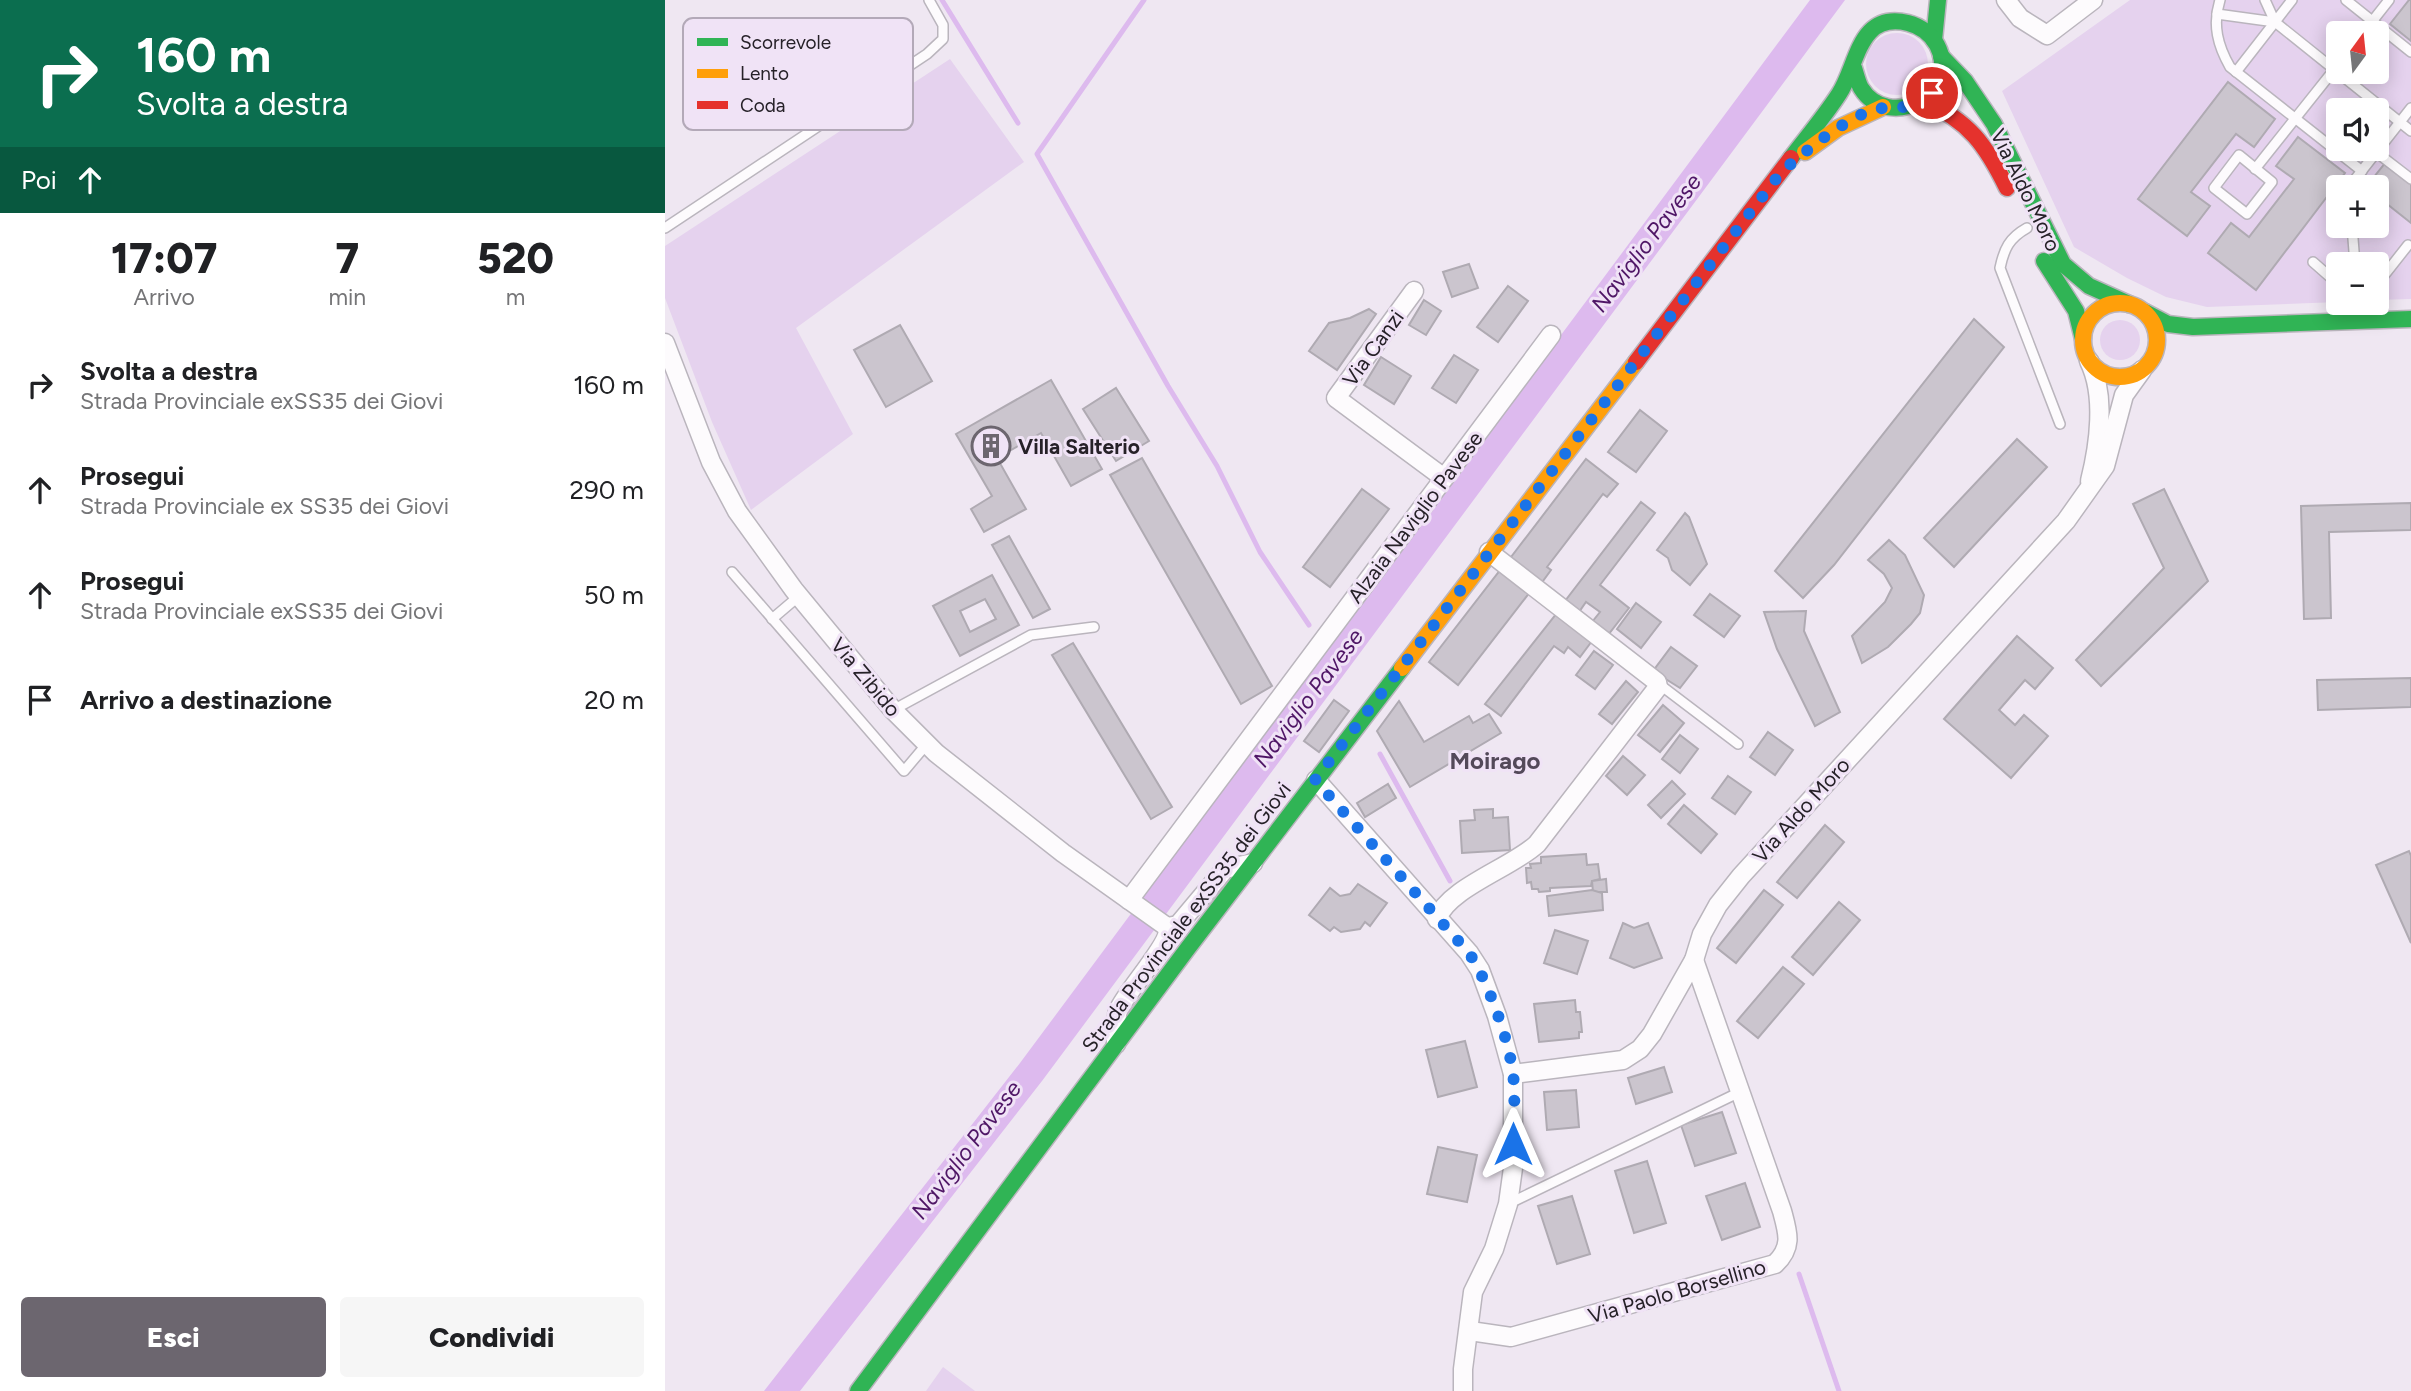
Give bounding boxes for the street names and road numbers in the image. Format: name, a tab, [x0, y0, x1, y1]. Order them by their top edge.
street label: Via Aldo Moro	[1986, 125, 2066, 255]
street label: Via Canzi	[1337, 305, 1409, 391]
street label: Alzaia Naviglio Pavese	[1342, 426, 1488, 608]
street label: Via Zibido	[826, 632, 906, 722]
street label: Via Aldo Moro	[1747, 752, 1855, 868]
street label: Strada Provinciale exSS35 dei Giovi	[1076, 777, 1296, 1057]
street label: Via Paolo Borsellino	[1585, 1254, 1769, 1328]

